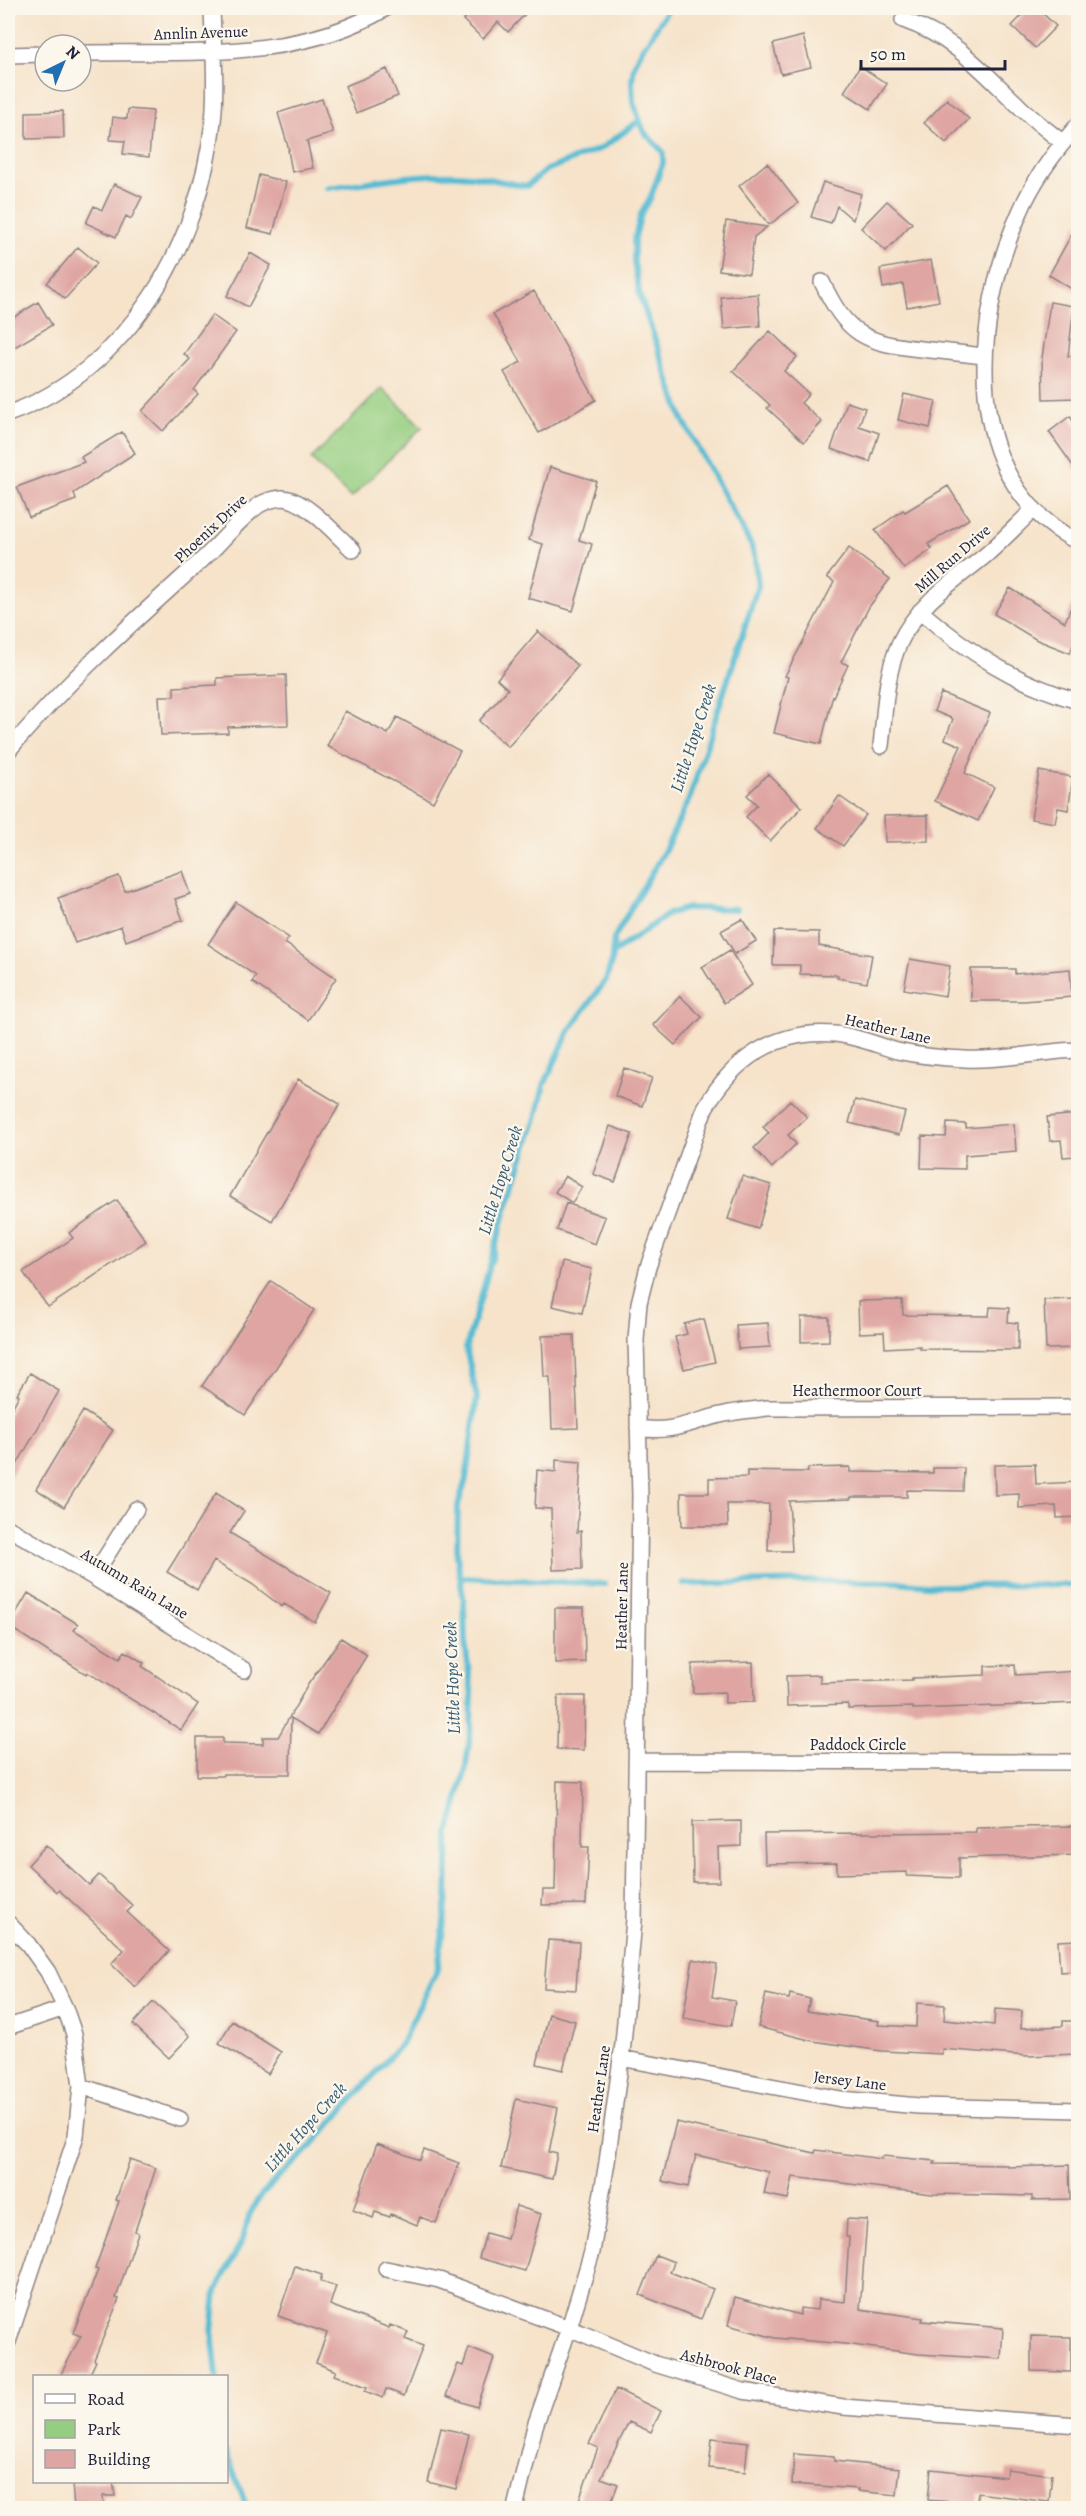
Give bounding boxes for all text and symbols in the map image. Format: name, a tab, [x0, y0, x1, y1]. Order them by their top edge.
street label: Annlin Avenue	[152, 20, 249, 46]
north arrow	[33, 33, 93, 93]
scale bar	[861, 33, 1005, 71]
text: N	[61, 41, 85, 65]
text: 50 m	[870, 42, 906, 66]
street label: Phoenix Drive	[169, 489, 252, 568]
street label: Mill Run Drive	[910, 519, 996, 598]
water label: Little Hope Creek	[664, 681, 722, 795]
street label: Heather Lane	[842, 1008, 933, 1050]
water label: Little Hope Creek	[472, 1122, 528, 1238]
street label: Heathermoor Court	[792, 1380, 922, 1402]
street label: Autumn Rain Lane	[76, 1543, 192, 1625]
street label: Heather Lane	[610, 1562, 634, 1650]
water label: Little Hope Creek	[438, 1621, 466, 1735]
street label: Paddock Circle	[809, 1734, 907, 1756]
street label: Heather Lane	[582, 2044, 616, 2134]
street label: Jersey Lane	[812, 2066, 888, 2096]
water label: Little Hope Creek	[258, 2077, 352, 2177]
street label: Ashbrook Place	[677, 2343, 780, 2390]
legend	[33, 2375, 228, 2483]
text: Road	[87, 2387, 125, 2411]
text: Park	[87, 2417, 121, 2441]
text: Building	[87, 2447, 151, 2471]

